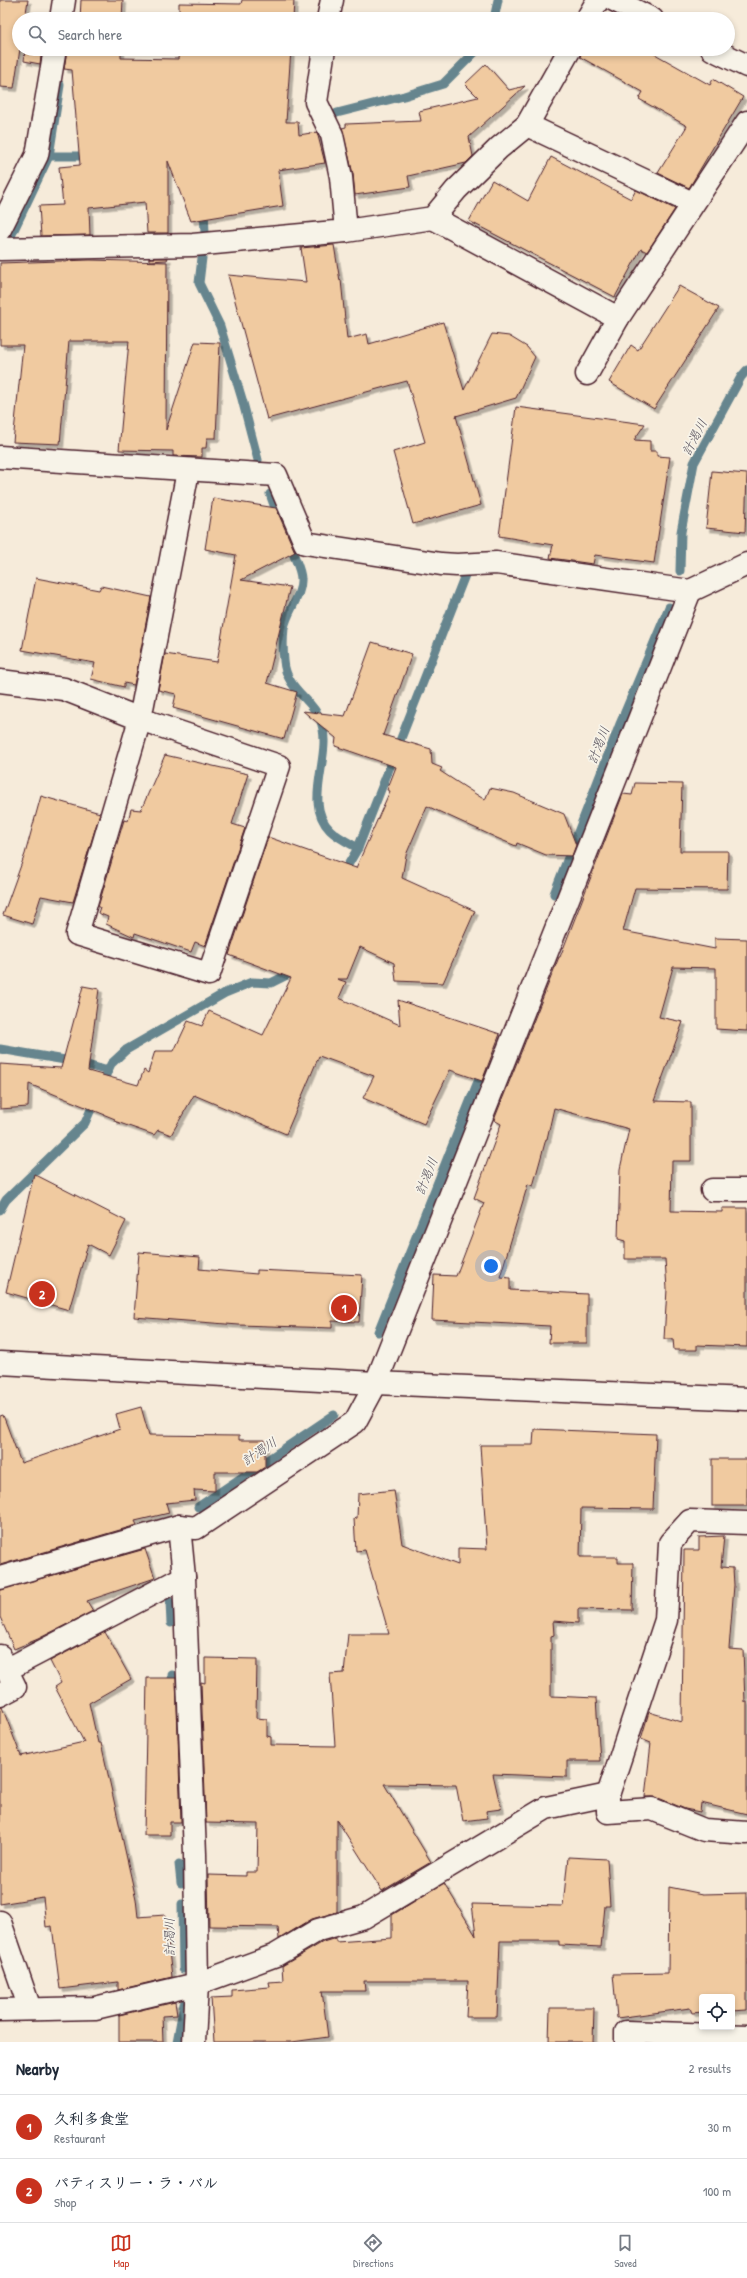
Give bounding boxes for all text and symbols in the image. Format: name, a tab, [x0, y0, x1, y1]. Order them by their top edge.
search box	[12, 12, 735, 56]
icon: search	[26, 23, 48, 45]
text: Search here	[58, 24, 122, 45]
water label: 計渇川	[677, 416, 711, 458]
water label: 計渇川	[583, 724, 613, 766]
water label: 計渇川	[410, 1155, 442, 1197]
your location	[481, 1256, 501, 1276]
pin: 2	[29, 1279, 55, 1309]
pin: 1	[331, 1293, 357, 1323]
water label: 計渇川	[238, 1433, 280, 1469]
water label: 計渇川	[160, 1917, 178, 1957]
map controls	[699, 1994, 735, 2030]
button: locate	[699, 1994, 735, 2030]
text: Nearby	[16, 2057, 59, 2080]
text: 2 results	[689, 2059, 731, 2077]
text: 久利多食堂	[54, 2108, 129, 2129]
text: 1	[27, 2118, 31, 2136]
text: 30 m	[708, 2118, 731, 2136]
text: Restaurant	[54, 2129, 105, 2147]
text: パティスリー・ラ・バル	[54, 2172, 218, 2193]
text: 2	[26, 2182, 32, 2200]
text: 100 m	[703, 2182, 731, 2200]
text: Shop	[54, 2193, 76, 2211]
tab: Map	[110, 2232, 132, 2270]
tab: Directions	[353, 2232, 394, 2270]
tab: Saved	[614, 2232, 637, 2270]

